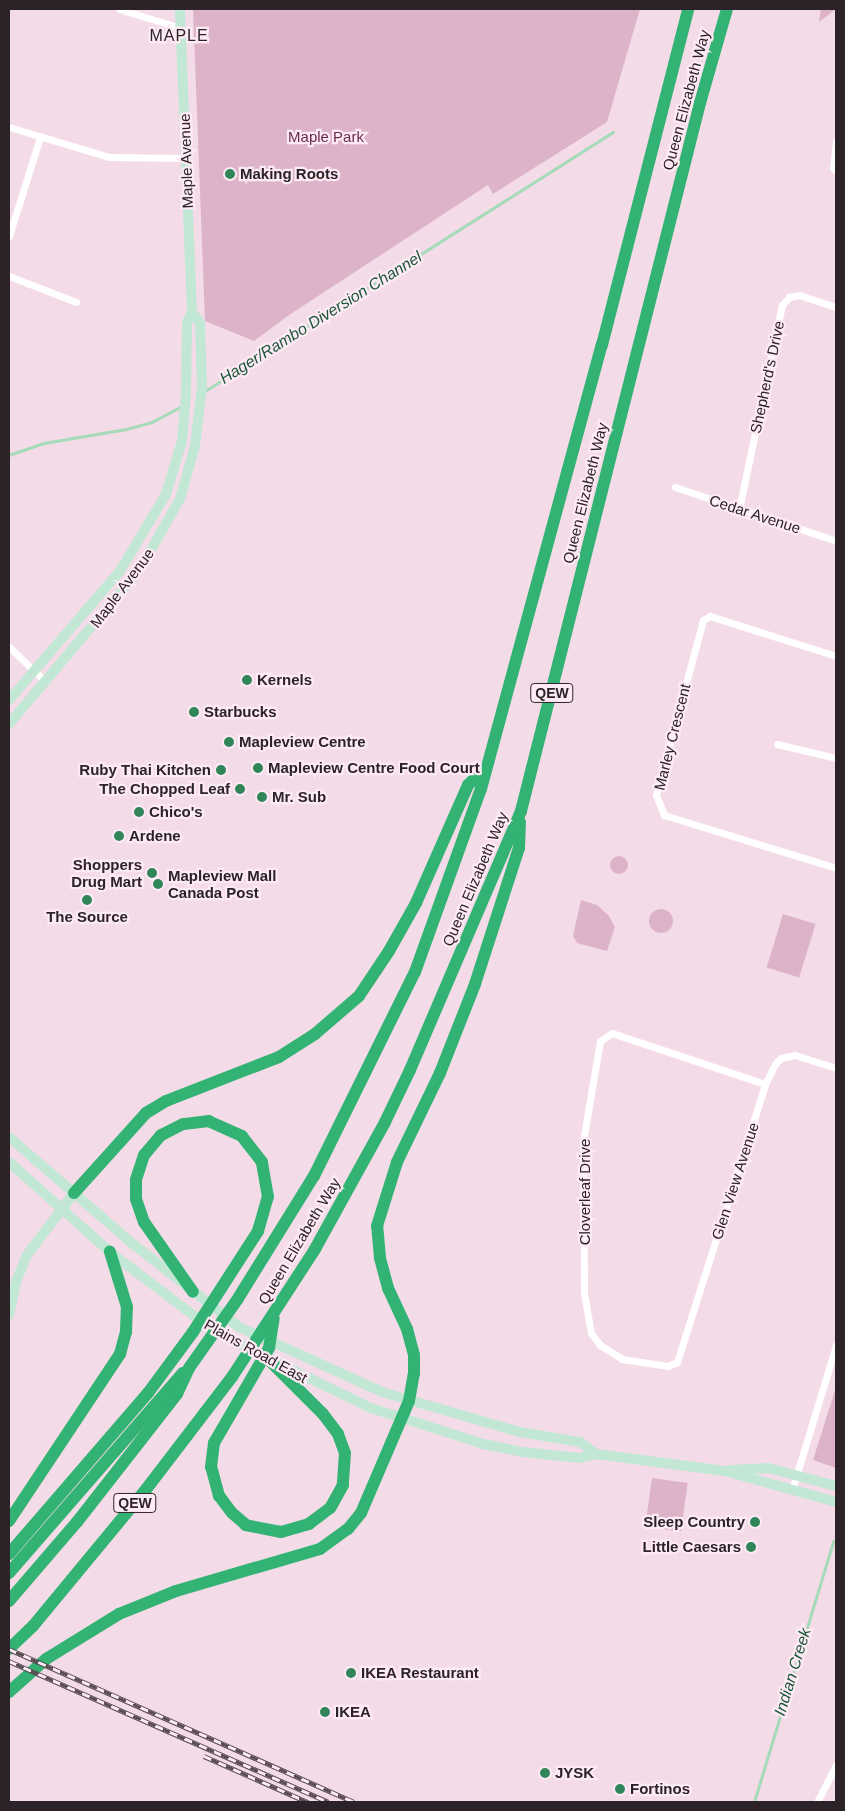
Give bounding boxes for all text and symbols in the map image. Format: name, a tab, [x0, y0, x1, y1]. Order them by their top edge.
district label: MAPLE	[149, 26, 209, 46]
street label: Queen Elizabeth Way	[659, 28, 713, 172]
street label: Maple Avenue	[175, 113, 197, 209]
park label: Maple Park	[288, 128, 364, 146]
place label: Making Roots	[240, 165, 338, 183]
marker: Making Roots	[224, 168, 236, 180]
water label: Hager/Rambo Diversion Channel	[216, 248, 426, 388]
street label: Shepherd's Drive	[746, 319, 788, 435]
street label: Queen Elizabeth Way	[559, 421, 611, 565]
street label: Cedar Avenue	[707, 491, 803, 537]
street label: Maple Avenue	[86, 544, 158, 632]
place label: Kernels	[257, 671, 312, 689]
marker: Kernels	[241, 674, 253, 686]
road number: QEW	[530, 681, 574, 704]
street label: Marley Crescent	[650, 682, 694, 792]
place label: Starbucks	[204, 703, 277, 721]
marker: Starbucks	[188, 706, 200, 718]
place label: Mapleview Centre	[239, 733, 366, 751]
marker: Mapleview Centre	[223, 736, 235, 748]
place label: Mapleview Centre Food Court	[268, 759, 480, 777]
place label: Ruby Thai Kitchen	[79, 761, 211, 779]
marker: Mapleview Centre Food Court	[252, 762, 264, 774]
marker: Ruby Thai Kitchen	[215, 764, 227, 776]
place label: The Chopped Leaf	[99, 780, 230, 798]
marker: The Chopped Leaf	[234, 783, 246, 795]
place label: Mr. Sub	[272, 788, 326, 806]
marker: Mr. Sub	[256, 791, 268, 803]
place label: Chico's	[149, 803, 203, 821]
marker: Chico's	[133, 806, 145, 818]
street label: Queen Elizabeth Way	[438, 809, 512, 949]
place label: Ardene	[129, 827, 181, 845]
marker: Ardene	[113, 830, 125, 842]
place label: Shoppers Drug Mart	[71, 855, 142, 890]
place label: Mapleview Mall Canada Post	[168, 866, 276, 901]
marker: Shoppers Drug Mart	[146, 867, 158, 879]
marker: Mapleview Mall Canada Post	[152, 878, 164, 890]
marker: The Source	[81, 894, 93, 906]
place label: The Source	[46, 908, 128, 926]
street label: Glen View Avenue	[707, 1120, 763, 1242]
street label: Cloverleaf Drive	[576, 1139, 594, 1245]
street label: Queen Elizabeth Way	[254, 1174, 344, 1308]
street label: Plains Road East	[201, 1315, 311, 1387]
road number: QEW	[112, 1492, 158, 1515]
place label: Sleep Country	[643, 1513, 745, 1531]
marker: Sleep Country	[749, 1516, 761, 1528]
place label: Little Caesars	[643, 1538, 741, 1556]
marker: Little Caesars	[745, 1541, 757, 1553]
water label: Indian Creek	[771, 1626, 815, 1718]
place label: IKEA Restaurant	[361, 1664, 479, 1682]
marker: IKEA Restaurant	[345, 1667, 357, 1679]
place label: IKEA	[335, 1703, 371, 1721]
marker: IKEA	[319, 1706, 331, 1718]
place label: JYSK	[555, 1764, 594, 1782]
marker: JYSK	[539, 1767, 551, 1779]
place label: Fortinos	[630, 1780, 690, 1798]
marker: Fortinos	[614, 1783, 626, 1795]

